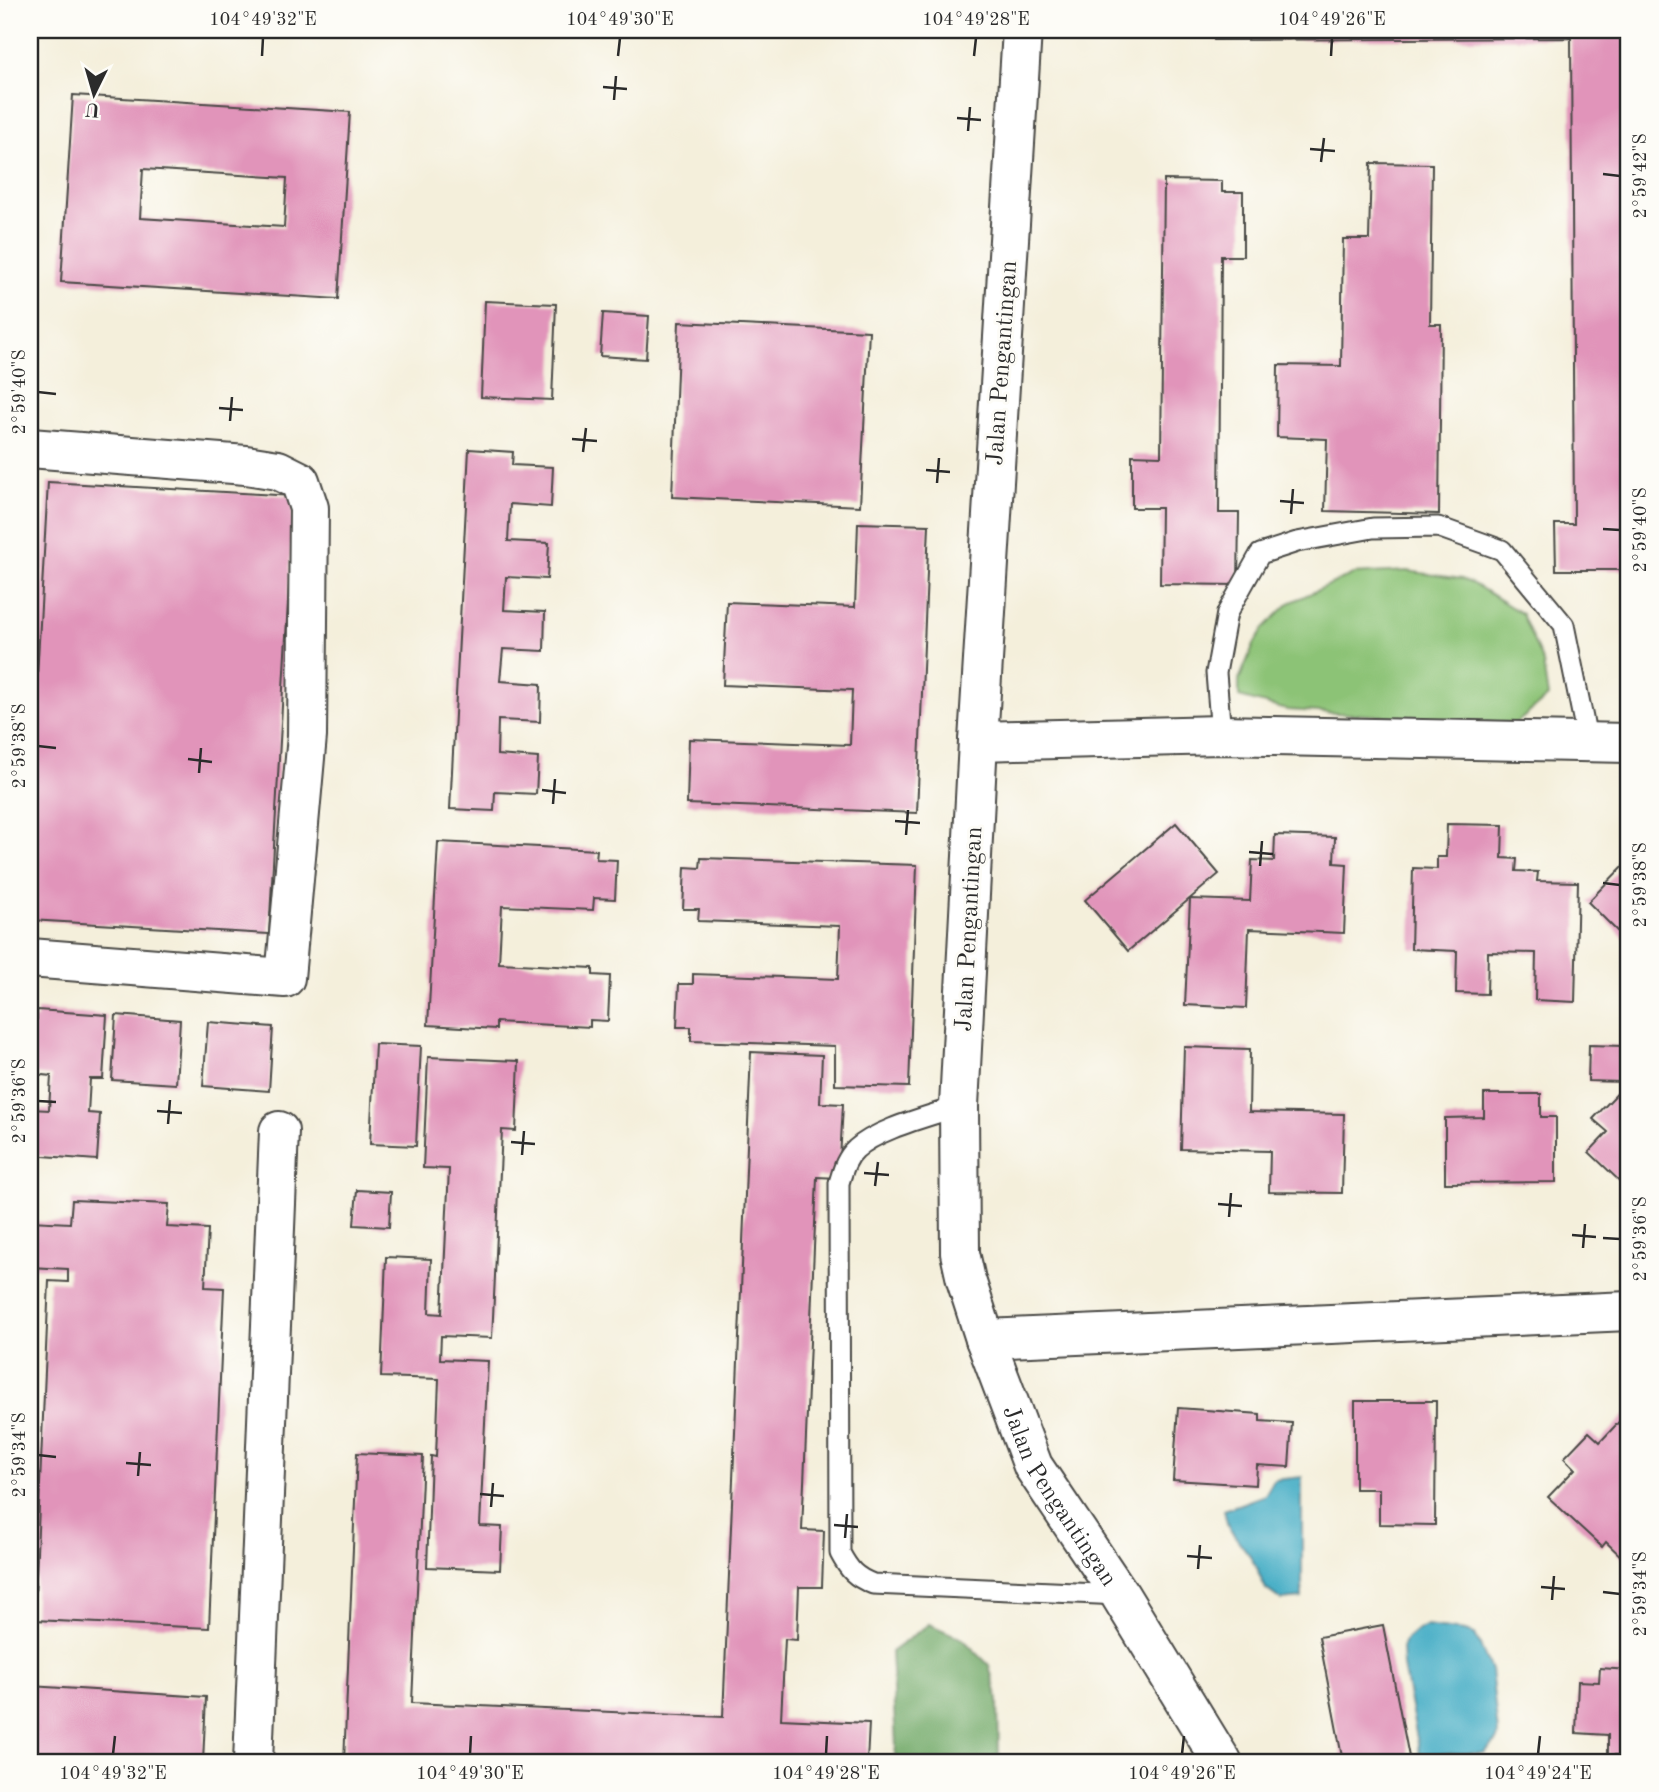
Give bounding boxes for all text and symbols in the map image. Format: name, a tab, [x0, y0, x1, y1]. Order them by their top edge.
text: 104°49'32"E	[209, 11, 317, 29]
text: 104°49'30"E	[566, 11, 674, 29]
text: 104°49'28"E	[922, 11, 1030, 29]
text: 104°49'26"E	[1278, 11, 1386, 29]
north arrow	[60, 60, 130, 130]
text: U	[84, 98, 101, 119]
text: 2°59'42"S	[1632, 133, 1650, 219]
street label: Jalan Pengantingan	[984, 260, 1022, 466]
text: 2°59'40"S	[11, 349, 29, 435]
text: 2°59'40"S	[1632, 487, 1650, 573]
text: 2°59'38"S	[11, 703, 29, 789]
street label: Jalan Pengantingan	[953, 826, 987, 1032]
text: 2°59'38"S	[1632, 842, 1650, 928]
text: 2°59'36"S	[11, 1058, 29, 1144]
text: 2°59'36"S	[1632, 1196, 1650, 1282]
street label: Jalan Pengantingan	[997, 1403, 1120, 1591]
text: 2°59'34"S	[11, 1412, 29, 1498]
text: 2°59'34"S	[1632, 1551, 1650, 1637]
text: 104°49'32"E	[59, 1765, 167, 1783]
text: 104°49'30"E	[416, 1765, 524, 1783]
text: 104°49'28"E	[772, 1765, 880, 1783]
text: 104°49'26"E	[1128, 1765, 1236, 1783]
text: 104°49'24"E	[1484, 1765, 1592, 1783]

